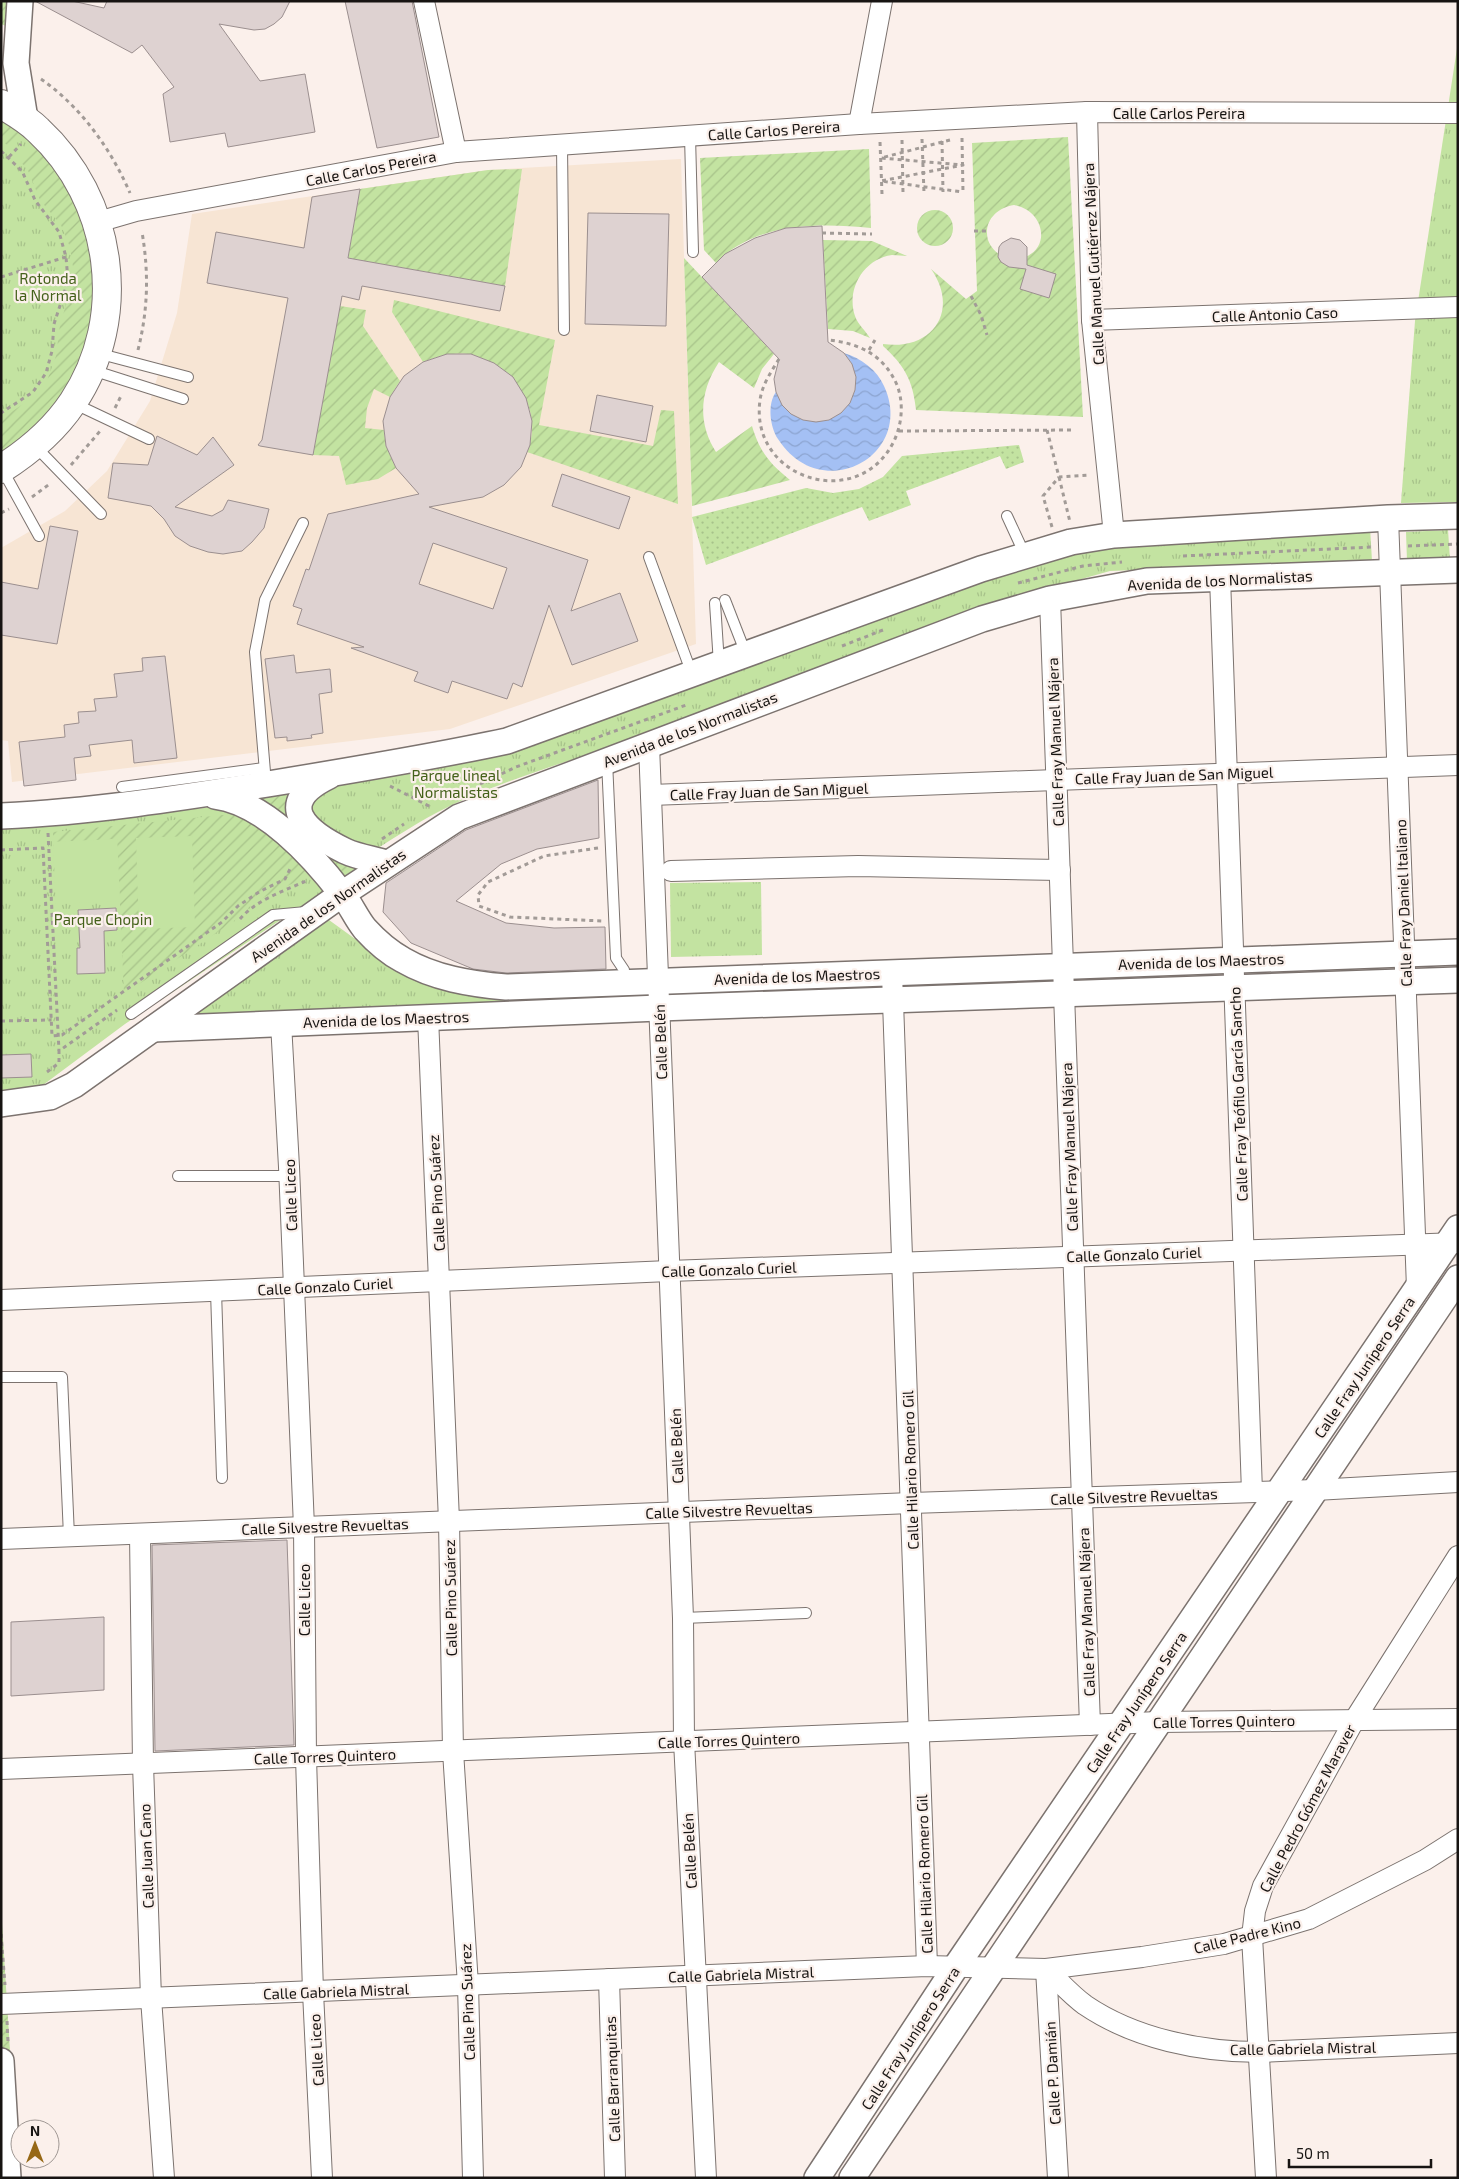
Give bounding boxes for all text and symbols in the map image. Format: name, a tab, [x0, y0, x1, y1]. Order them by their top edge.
street label: Calle Carlos Pereira	[1113, 104, 1245, 122]
street label: Calle Carlos Pereira	[707, 116, 841, 144]
street label: Calle Carlos Pereira	[304, 147, 438, 189]
street label: Calle Manuel Gutiérrez Nájera	[1079, 162, 1108, 366]
park label: Rotonda la Normal	[15, 269, 82, 304]
street label: Calle Antonio Caso	[1212, 303, 1338, 325]
street label: Avenida de los Normalistas	[1127, 566, 1313, 594]
street label: Calle Fray Manuel Nájera	[1043, 657, 1068, 827]
street label: Avenida de los Normalistas	[600, 687, 780, 771]
street label: Calle Fray Juan de San Miguel	[1074, 763, 1274, 787]
park label: Parque lineal Normalistas	[411, 766, 501, 801]
street label: Calle Fray Juan de San Miguel	[669, 779, 869, 803]
street label: Calle Fray Daniel Italiano	[1391, 819, 1415, 987]
street label: Avenida de los Normalistas	[247, 844, 409, 966]
park label: Parque Chopin	[54, 910, 152, 928]
street label: Avenida de los Maestros	[1118, 949, 1284, 973]
street label: Avenida de los Maestros	[714, 964, 880, 988]
street label: Calle Fray Teófilo García Sancho	[1225, 986, 1251, 1202]
street label: Calle Belén	[650, 1004, 670, 1080]
street label: Avenida de los Maestros	[303, 1007, 469, 1031]
street label: Calle Fray Manuel Nájera	[1057, 1062, 1082, 1232]
street label: Calle Pino Suárez	[424, 1134, 448, 1252]
street label: Calle Liceo	[280, 1159, 300, 1231]
street label: Calle Gonzalo Curiel	[1066, 1243, 1202, 1265]
street label: Calle Gonzalo Curiel	[661, 1258, 797, 1280]
street label: Calle Gonzalo Curiel	[257, 1273, 394, 1299]
street label: Calle Fray Junípero Serra	[1310, 1293, 1418, 1441]
street label: Calle Hilario Romero Gil	[898, 1390, 922, 1550]
street label: Calle Belén	[666, 1408, 686, 1484]
street label: Calle Silvestre Revueltas	[1050, 1484, 1218, 1508]
street label: Calle Silvestre Revueltas	[645, 1498, 813, 1522]
street label: Calle Silvestre Revueltas	[241, 1514, 409, 1538]
street label: Calle Fray Manuel Nájera	[1074, 1527, 1099, 1697]
street label: Calle Pino Suárez	[440, 1539, 460, 1657]
street label: Calle Liceo	[295, 1564, 313, 1636]
street label: Calle Fray Junípero Serra	[1082, 1628, 1190, 1776]
street label: Calle Torres Quintero	[1153, 1711, 1295, 1732]
street label: Calle Pedro Gómez Maraver	[1255, 1721, 1359, 1895]
street label: Calle Torres Quintero	[658, 1729, 800, 1752]
street label: Calle Torres Quintero	[254, 1745, 396, 1768]
street label: Calle Hilario Romero Gil	[912, 1794, 936, 1954]
street label: Calle Juan Cano	[135, 1803, 157, 1909]
street label: Calle Belén	[678, 1813, 700, 1889]
street label: Calle Padre Kino	[1192, 1913, 1302, 1957]
street label: Calle Pino Suárez	[456, 1943, 478, 2061]
street label: Calle Gabriela Mistral	[668, 1962, 815, 1986]
street label: Calle Fray Junípero Serra	[857, 1963, 963, 2113]
street label: Calle Gabriela Mistral	[263, 1979, 410, 2003]
street label: Calle Liceo	[305, 2013, 327, 2087]
street label: Calle Barranquitas	[601, 2016, 623, 2142]
street label: Calle P. Damián	[1040, 2021, 1064, 2125]
street label: Calle Gabriela Mistral	[1230, 2038, 1377, 2058]
north arrow	[10, 2119, 60, 2169]
text: N	[30, 2122, 40, 2139]
scale bar	[1289, 2136, 1432, 2168]
text: 50 m	[1296, 2144, 1330, 2162]

